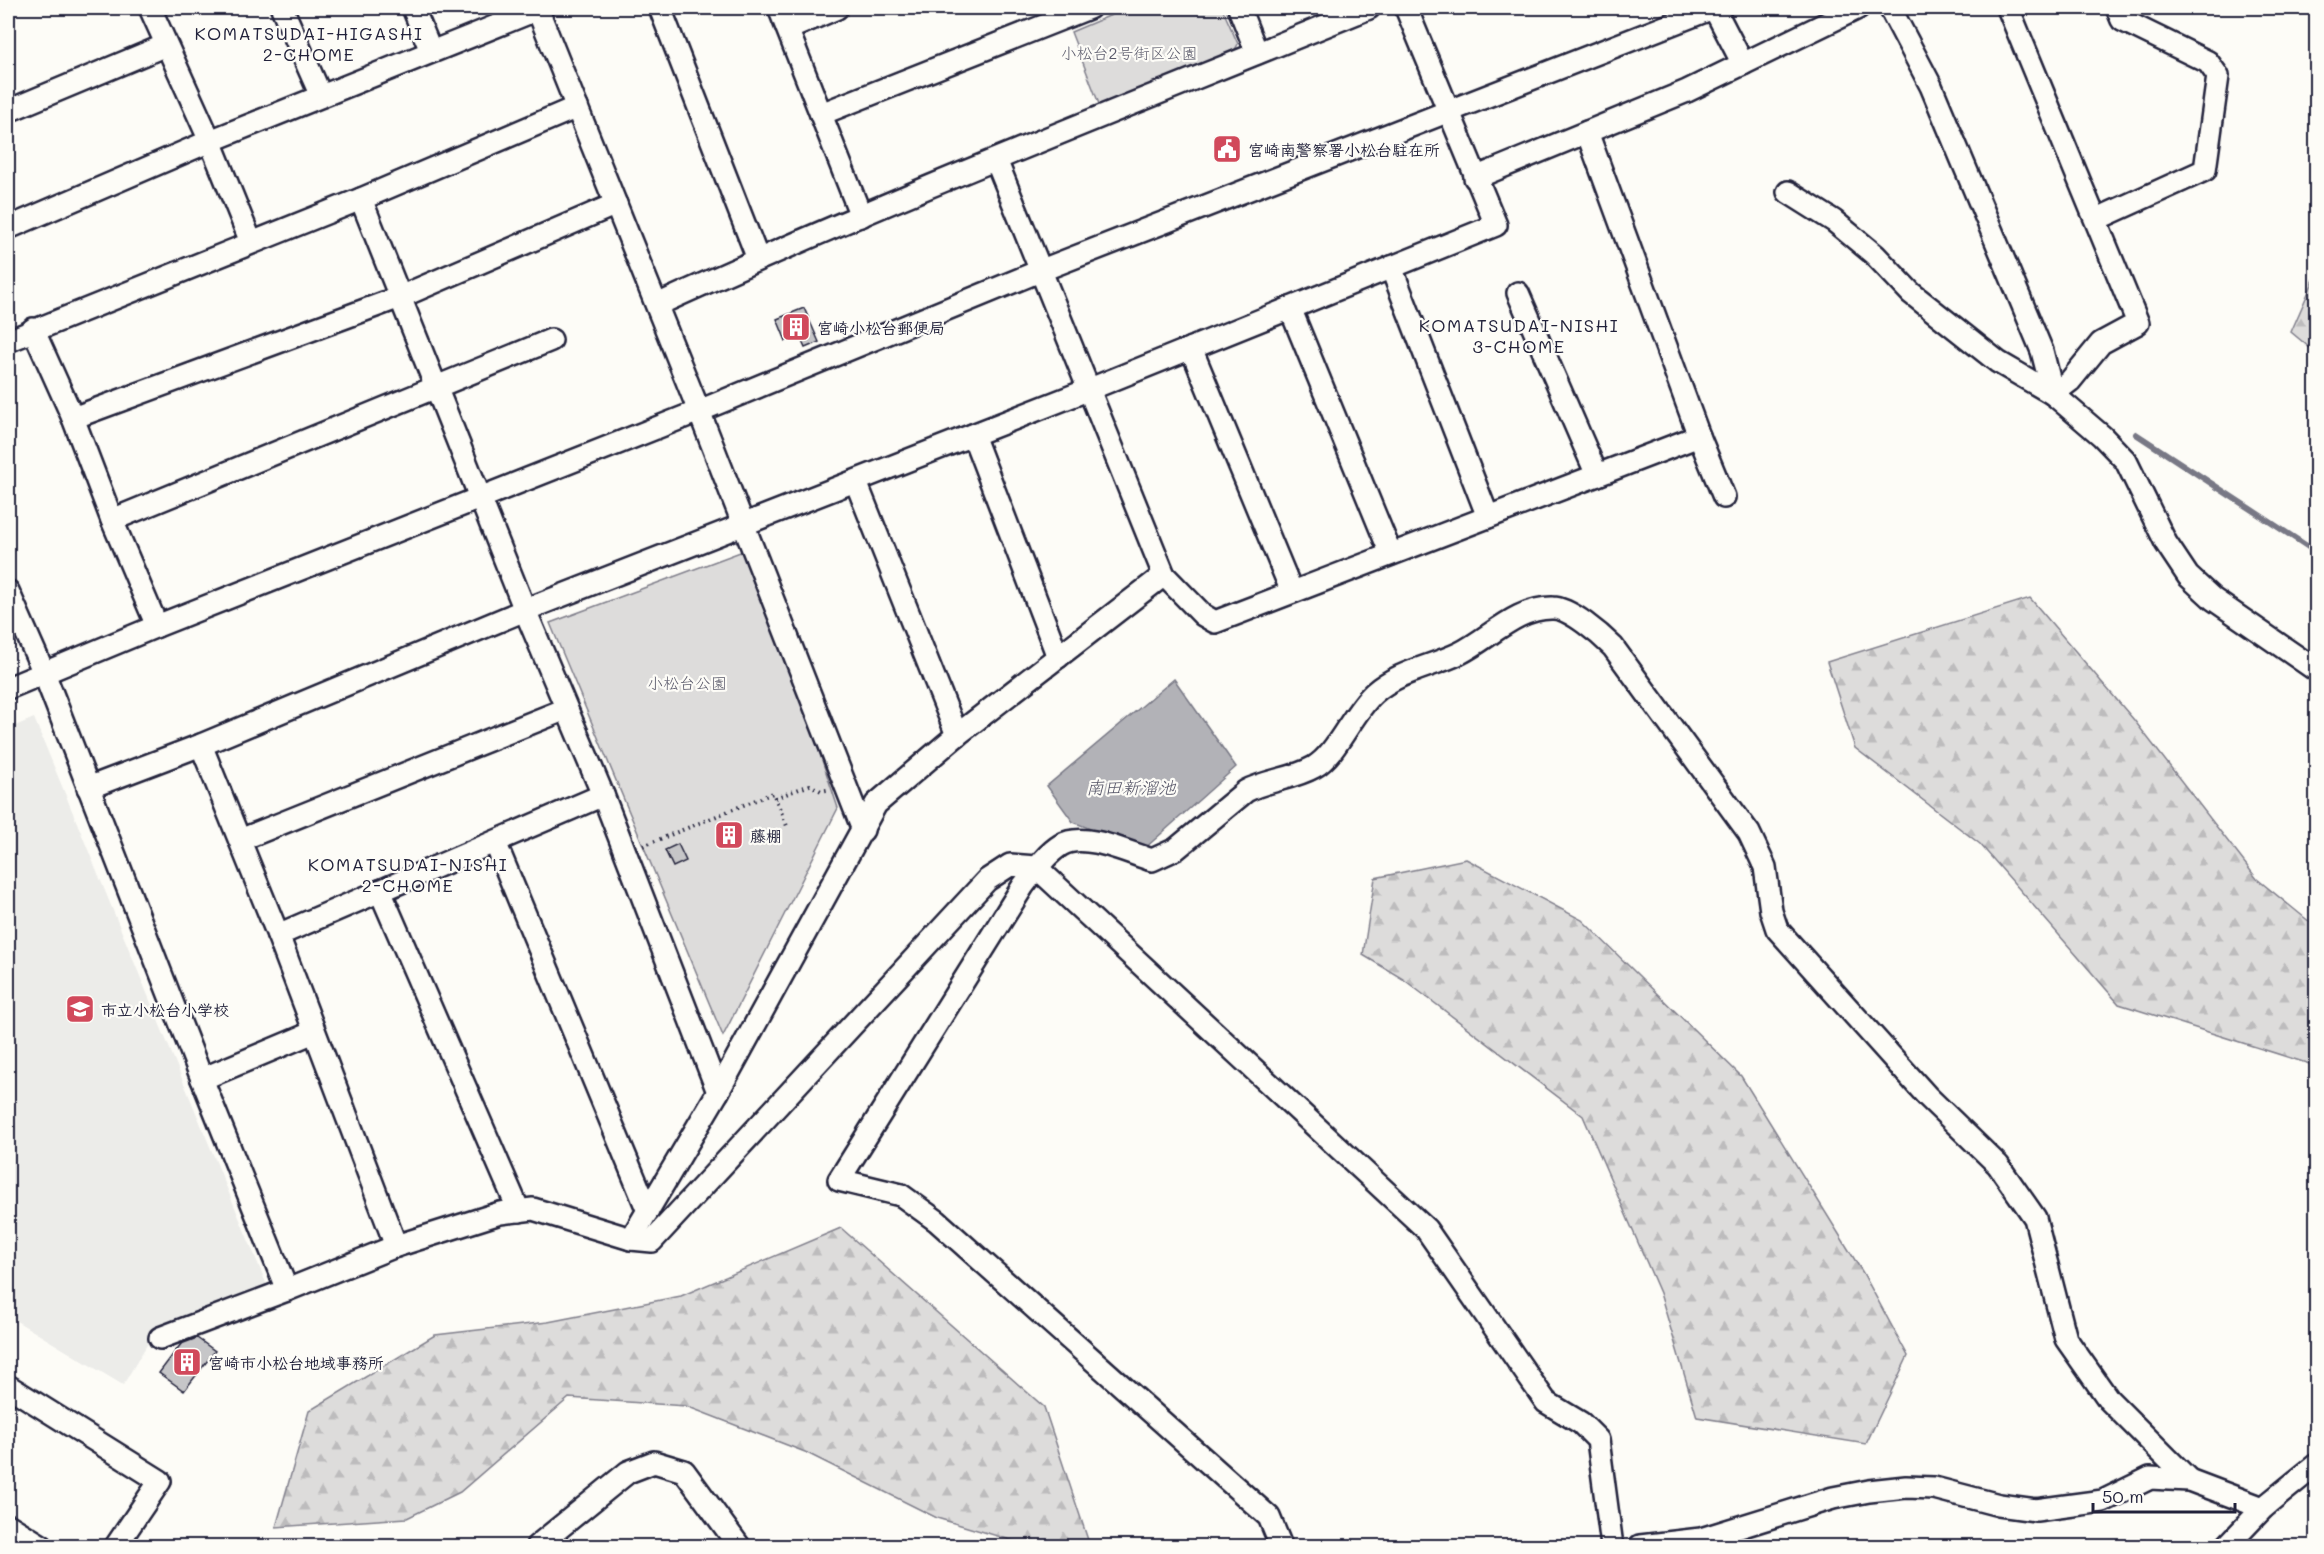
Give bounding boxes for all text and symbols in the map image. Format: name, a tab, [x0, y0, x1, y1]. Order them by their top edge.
district label: KOMATSUDAI-HIGASHI 2-CHOME	[195, 21, 423, 66]
park label: 小松台2号街区公園	[1061, 42, 1197, 63]
public building icon: 宮崎南警察署小松台駐在所	[1211, 133, 1243, 165]
place label: 宮崎南警察署小松台駐在所	[1248, 139, 1440, 160]
building icon: 宮崎小松台郵便局	[780, 311, 812, 343]
district label: KOMATSUDAI-NISHI 3-CHOME	[1419, 313, 1619, 358]
place label: 宮崎小松台郵便局	[817, 317, 945, 338]
park label: 小松台公園	[647, 672, 727, 693]
water label: 南田新溜池	[1086, 775, 1177, 799]
building icon: 藤棚	[713, 819, 745, 851]
place label: 藤棚	[750, 825, 782, 846]
district label: KOMATSUDAI-NISHI 2-CHOME	[308, 852, 508, 897]
school or university icon: 市立小松台小学校	[64, 993, 96, 1025]
place label: 市立小松台小学校	[101, 999, 229, 1020]
building icon: 宮崎市小松台地域事務所	[171, 1346, 203, 1378]
place label: 宮崎市小松台地域事務所	[208, 1352, 384, 1373]
scale bar	[2093, 1476, 2236, 1514]
text: 50 m	[2102, 1484, 2144, 1508]

